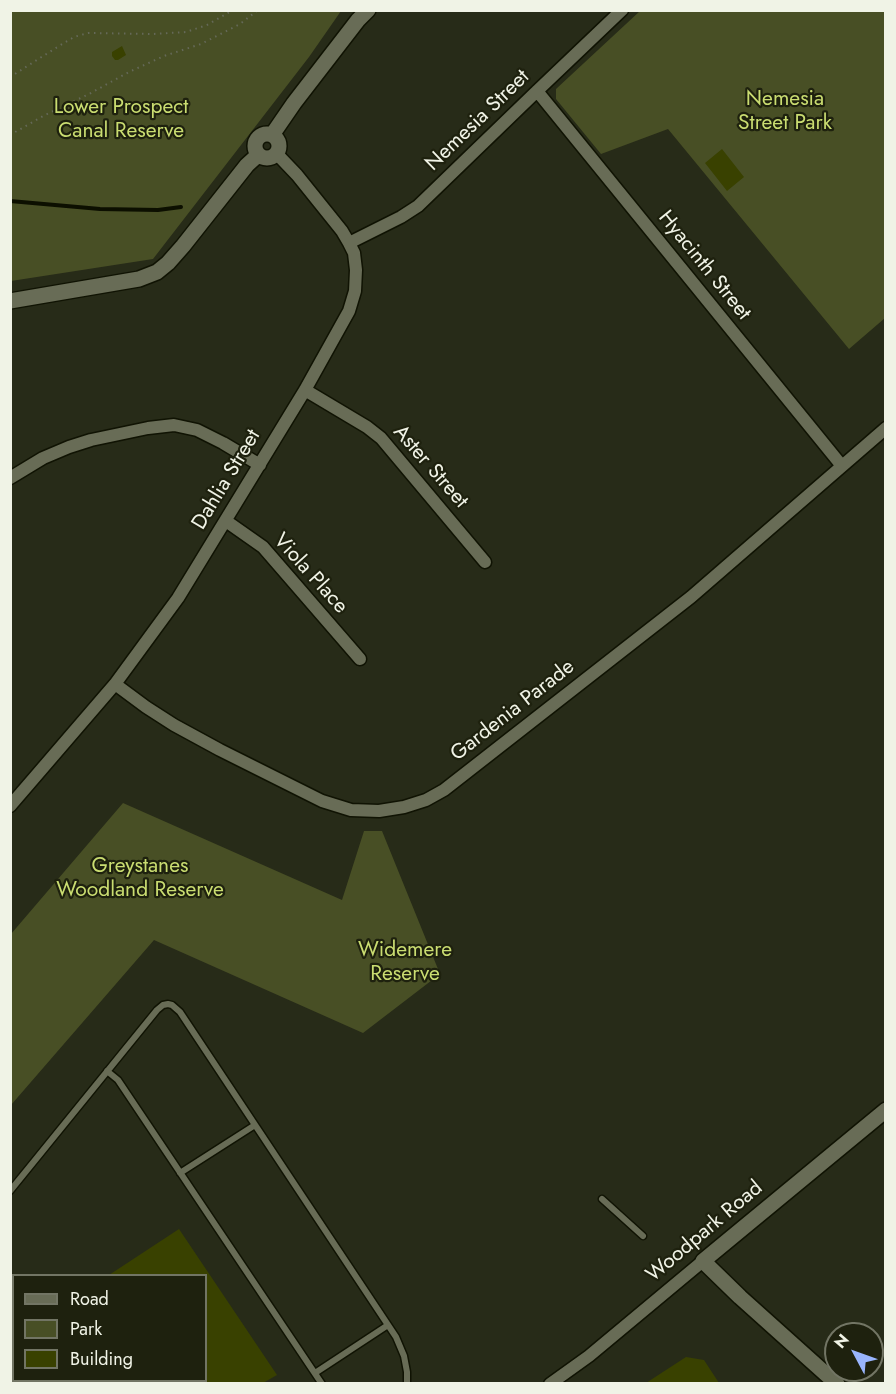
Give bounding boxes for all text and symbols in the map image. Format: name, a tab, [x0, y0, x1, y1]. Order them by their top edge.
street label: Nemesia Street	[421, 65, 535, 177]
park label: Nemesia Street Park	[738, 87, 832, 137]
park label: Lower Prospect Canal Reserve	[54, 95, 188, 145]
street label: Hyacinth Street	[652, 206, 756, 326]
street label: Aster Street	[387, 420, 473, 514]
street label: Dahlia Street	[187, 425, 267, 535]
street label: Viola Place	[267, 529, 353, 619]
street label: Gardenia Parade	[446, 655, 580, 767]
park label: Greystanes Woodland Reserve	[56, 854, 224, 904]
park label: Widemere Reserve	[358, 938, 452, 988]
street label: Woodpark Road	[642, 1176, 768, 1288]
legend	[12, 1274, 207, 1382]
text: Road	[70, 1286, 109, 1312]
text: Park	[70, 1316, 102, 1342]
north arrow	[824, 1322, 884, 1382]
text: N	[829, 1329, 854, 1354]
text: Building	[70, 1346, 133, 1372]

